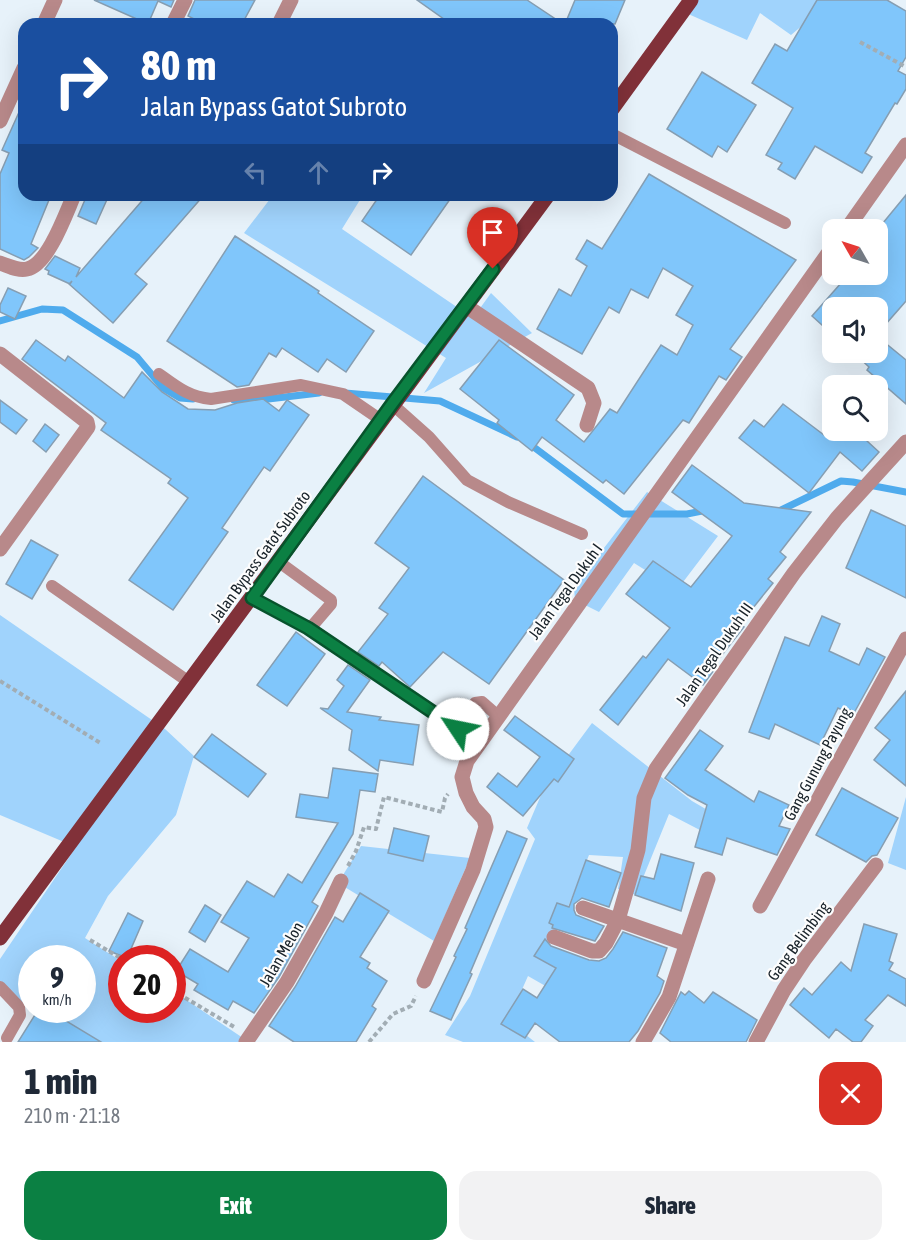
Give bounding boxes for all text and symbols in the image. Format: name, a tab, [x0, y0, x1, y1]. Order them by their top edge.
text: 80 m	[141, 41, 216, 89]
icon: right	[42, 42, 120, 120]
text: Jalan Bypass Gatot Subroto	[141, 91, 407, 122]
icon: left	[239, 156, 272, 189]
icon: ahead	[302, 156, 335, 189]
icon: right	[365, 156, 398, 189]
pin	[467, 207, 518, 269]
icon: arrive	[476, 216, 509, 249]
north arrow	[822, 219, 888, 285]
map controls	[822, 219, 888, 441]
button: sound	[822, 297, 888, 363]
button: search	[822, 375, 888, 441]
street label: Jalan Bypass Gatot Subroto	[206, 487, 314, 626]
street label: Jalan Tegal Dukuh I	[524, 540, 606, 643]
street label: Jalan Tegal Dukuh III	[672, 599, 757, 710]
position arrow	[426, 697, 490, 761]
street label: Gang Gunung Payung	[780, 704, 855, 824]
street label: Gang Belimbing	[763, 898, 833, 984]
street label: Jalan Melon	[255, 919, 307, 989]
speed limit sign: 20	[108, 945, 186, 1023]
text: 9	[50, 960, 64, 994]
text: km/h	[42, 991, 72, 1008]
text: 1 min	[24, 1060, 98, 1102]
button: close	[819, 1062, 882, 1125]
text: 210 m · 21:18	[24, 1104, 120, 1127]
button: Exit	[24, 1171, 447, 1240]
button: Share	[459, 1171, 882, 1240]

